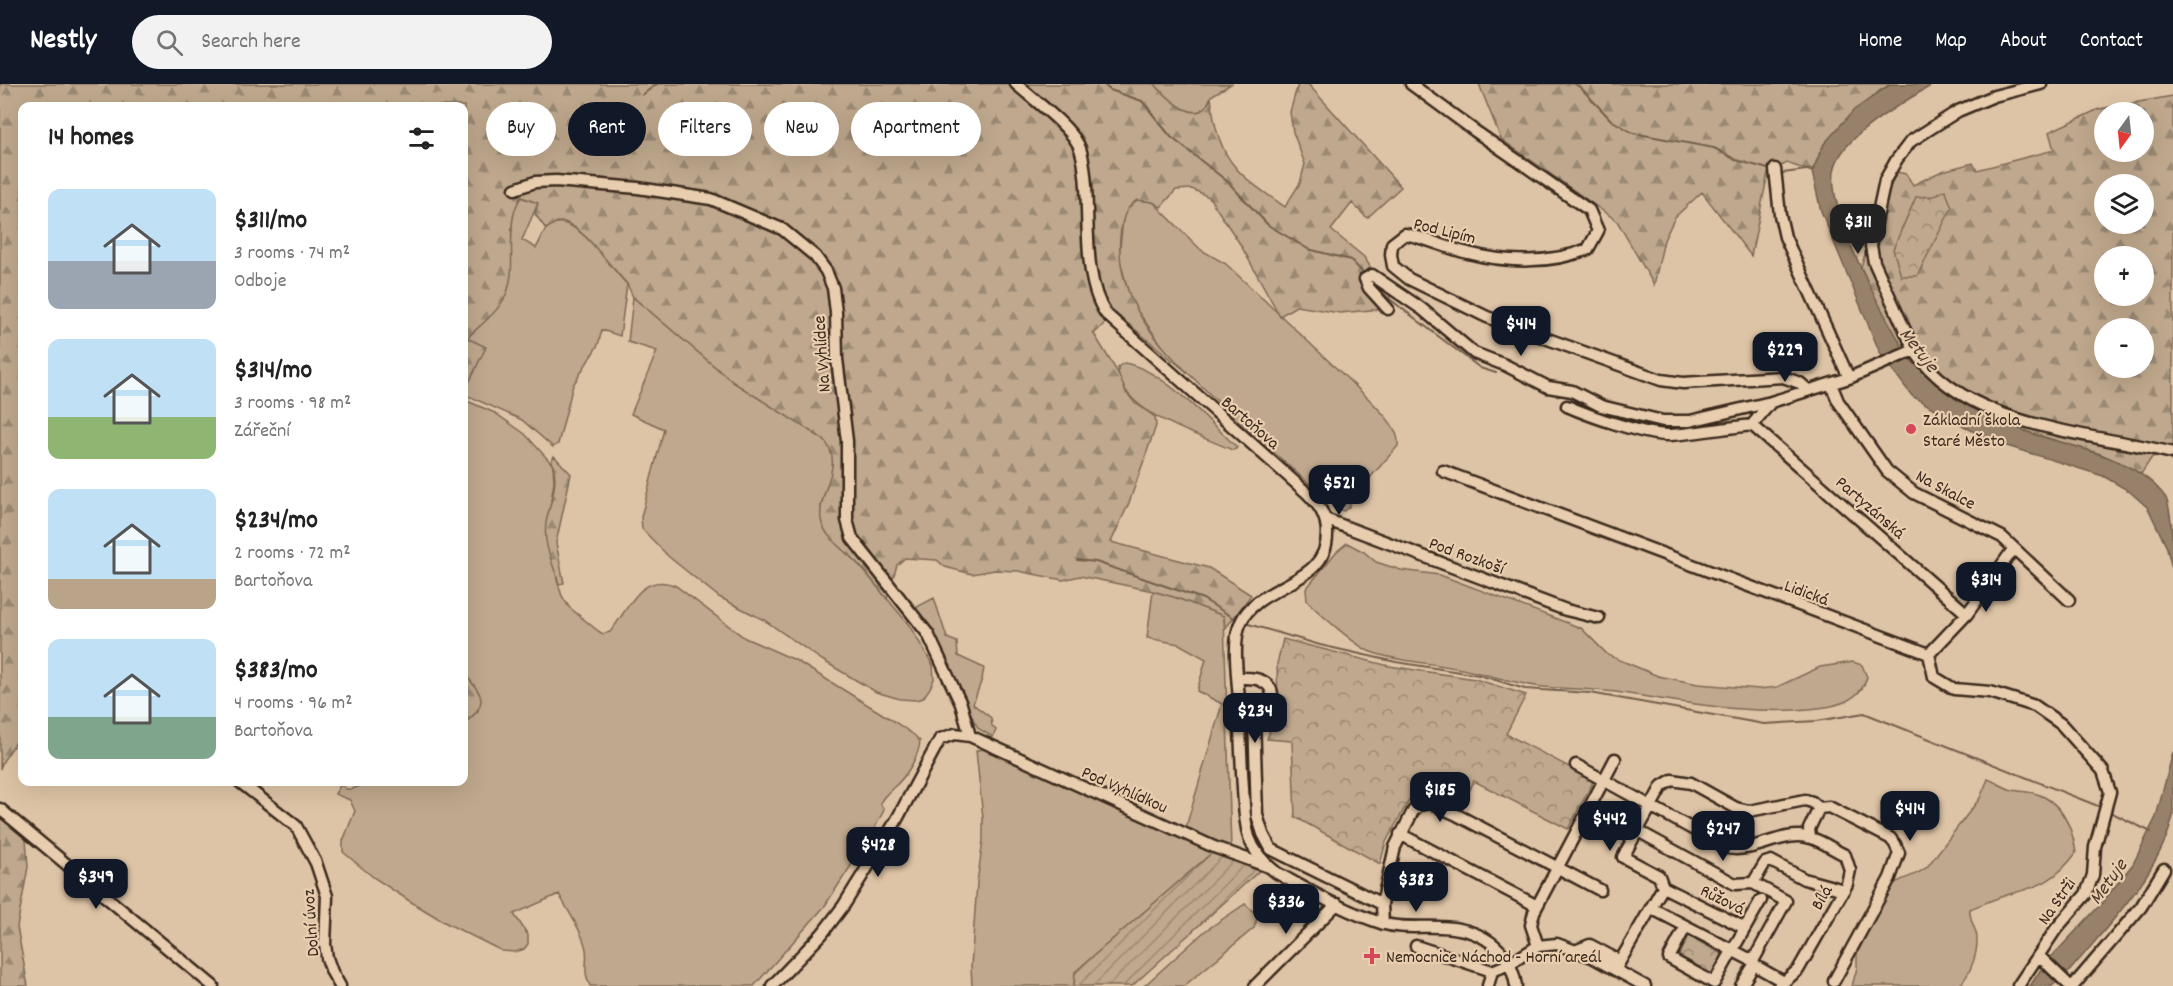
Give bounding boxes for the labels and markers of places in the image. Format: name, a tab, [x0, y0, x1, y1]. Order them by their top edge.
pin: $311	[1822, 204, 1894, 255]
pin: $414	[1485, 306, 1557, 357]
pin: $229	[1749, 332, 1821, 383]
place label: Základní škola Staré Město	[1923, 409, 2021, 455]
marker: Základní škola Staré Město	[1904, 422, 1918, 436]
pin: $521	[1303, 465, 1375, 516]
pin: $314	[1950, 562, 2022, 613]
pin: $234	[1219, 693, 1291, 744]
pin: $185	[1404, 772, 1476, 823]
pin: $414	[1874, 791, 1946, 842]
pin: $442	[1574, 801, 1646, 852]
pin: $247	[1687, 811, 1759, 862]
pin: $428	[842, 827, 914, 878]
pin: $349	[60, 859, 132, 910]
pin: $383	[1380, 862, 1452, 913]
pin: $336	[1250, 884, 1322, 935]
place label: Nemocnice Náchod - Horní areál	[1386, 946, 1602, 971]
marker: Nemocnice Náchod - Horní areál	[1363, 947, 1381, 965]

